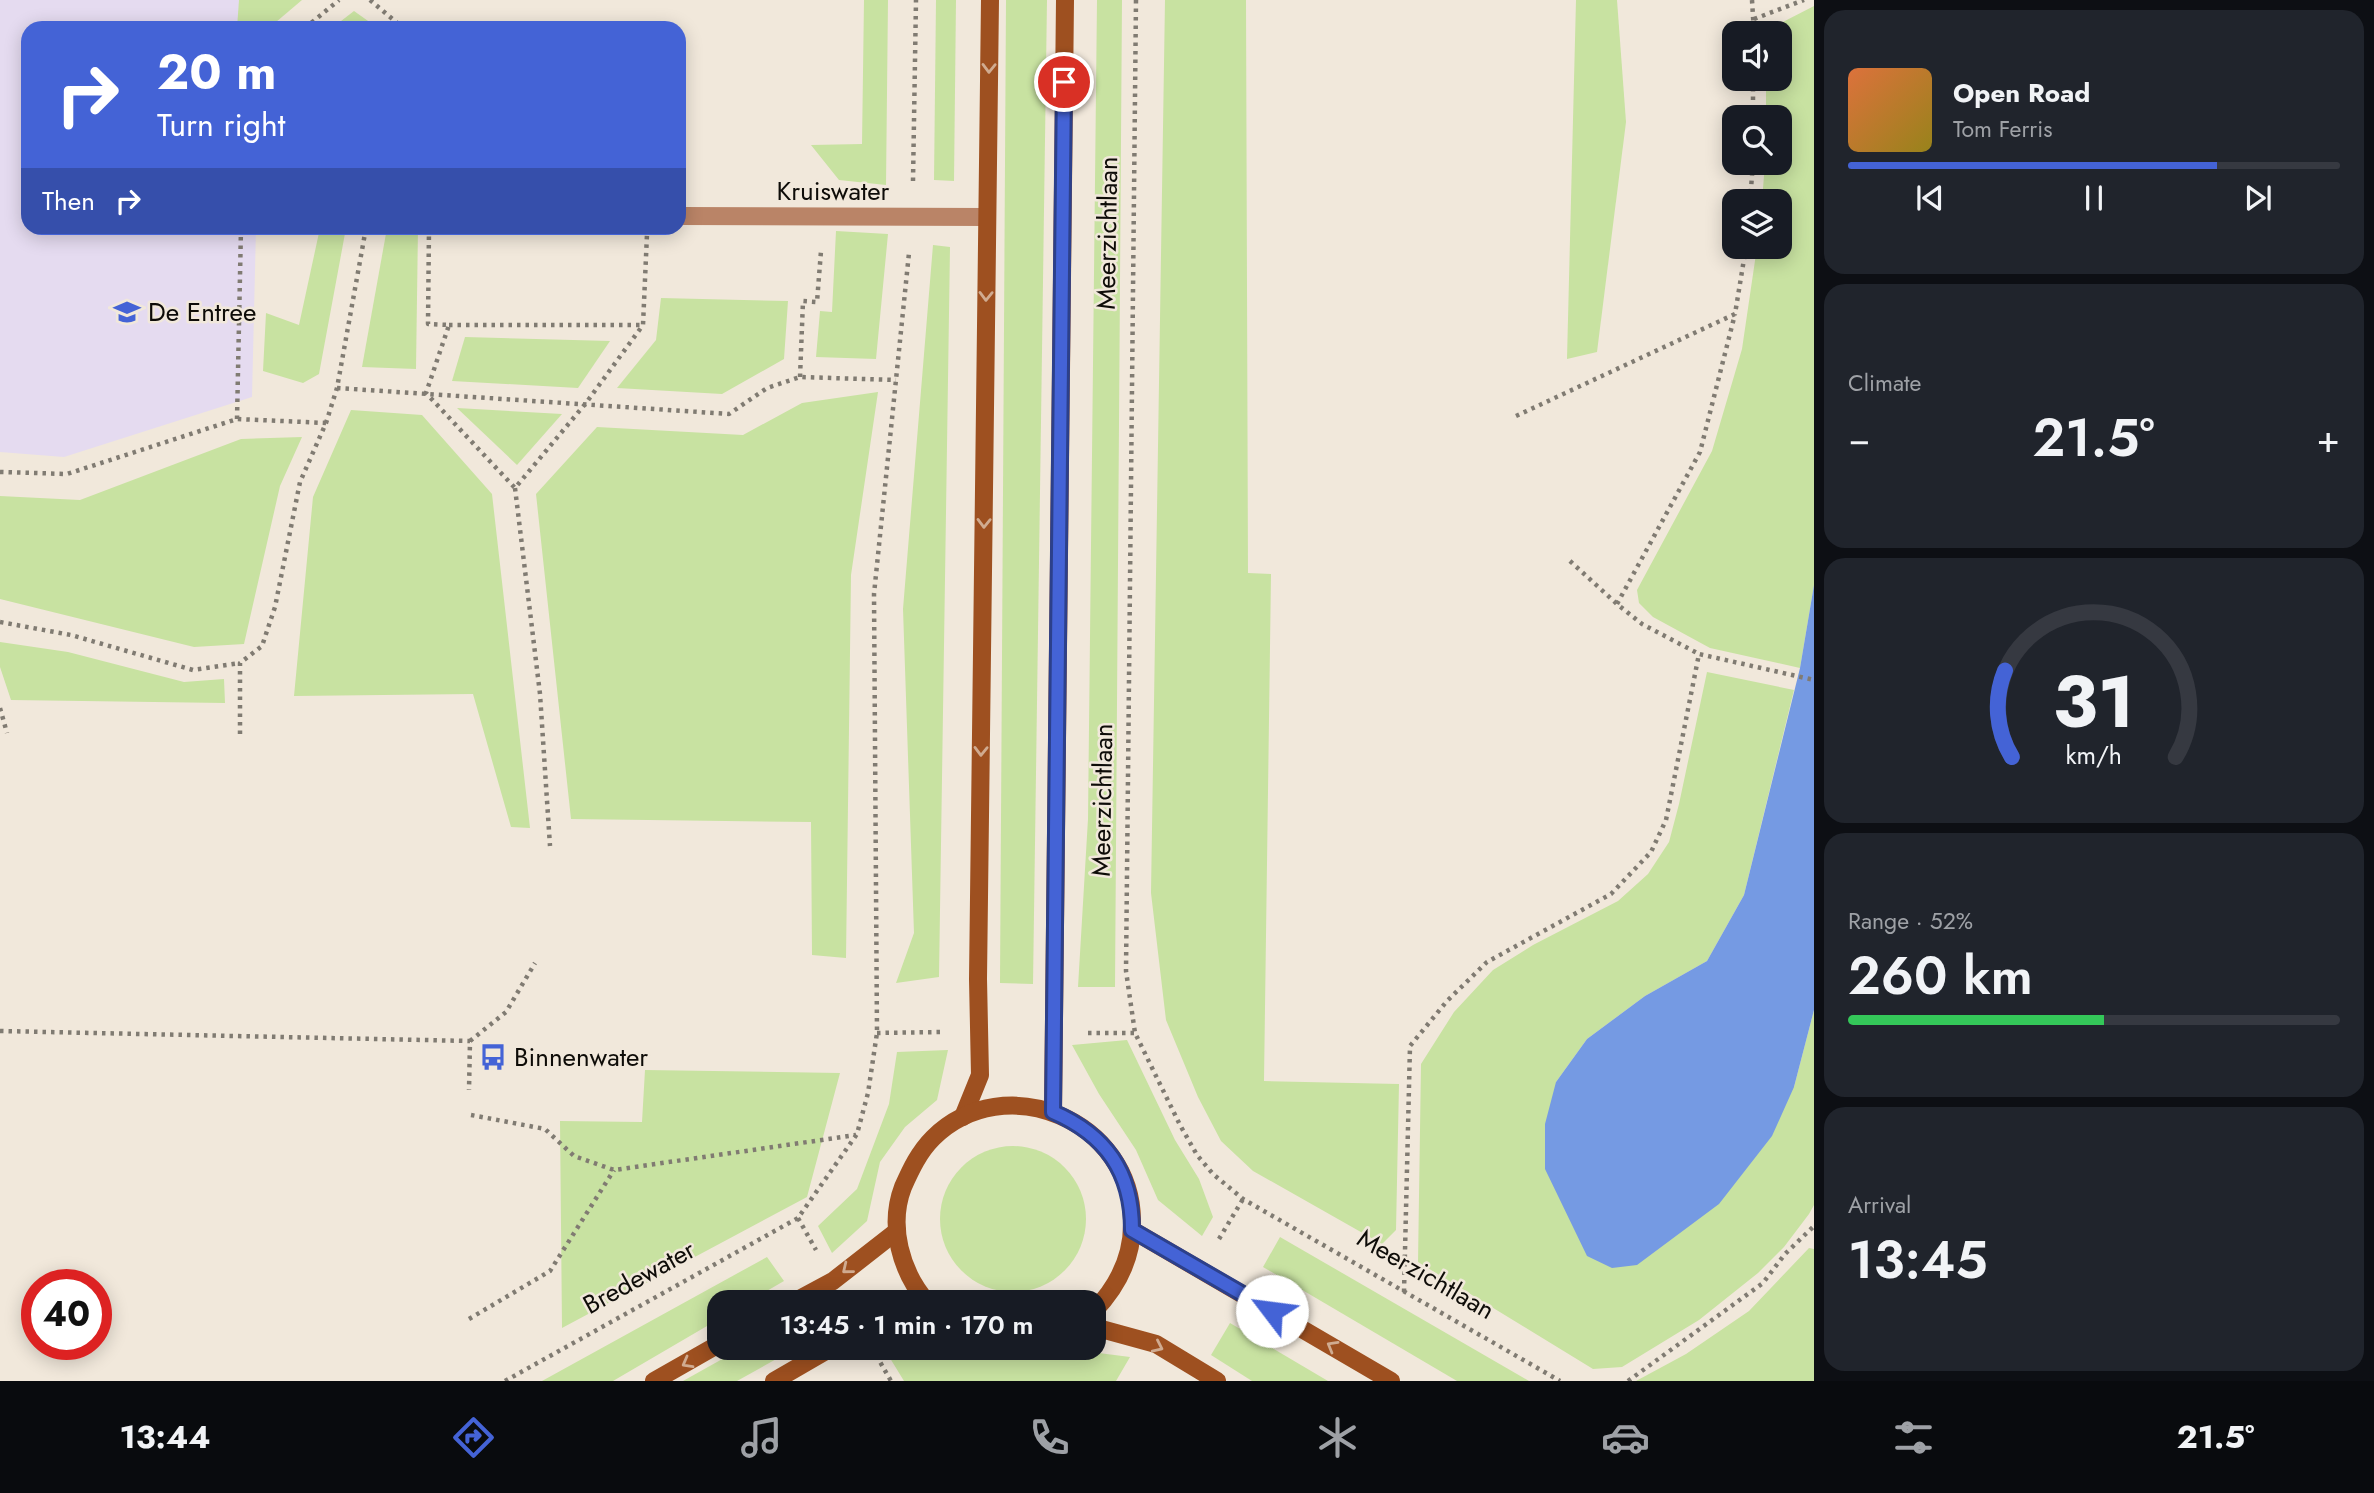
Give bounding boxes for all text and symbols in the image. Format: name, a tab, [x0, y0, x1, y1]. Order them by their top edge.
map controls	[1722, 21, 1792, 259]
button: sound	[1722, 21, 1792, 91]
text: 20 m	[157, 37, 276, 107]
icon: right	[42, 49, 133, 140]
pin	[1034, 52, 1094, 112]
one-way arrow	[981, 63, 997, 74]
icon: arrive	[1045, 63, 1083, 101]
text: Open Road	[1953, 74, 2090, 112]
text: Turn right	[157, 102, 286, 148]
button: search	[1722, 105, 1792, 175]
text: Tom Ferris	[1953, 112, 2052, 146]
street label: Meerzichtlaan	[1087, 156, 1127, 310]
street label: Kruiswater	[776, 172, 890, 210]
icon: previous	[1911, 179, 1949, 217]
icon: pause	[2075, 179, 2113, 217]
icon: next	[2239, 179, 2277, 217]
text: Then	[42, 182, 95, 220]
icon: right	[109, 182, 147, 220]
button: layers	[1722, 189, 1792, 259]
one-way arrow	[978, 291, 994, 301]
place label: De Entree	[148, 293, 256, 331]
school or university icon: De Entree	[112, 297, 142, 327]
text: Climate	[1848, 366, 1921, 400]
text: 21.5°	[2033, 400, 2155, 476]
text: −	[1848, 411, 1870, 466]
text: +	[2317, 411, 2340, 466]
one-way arrow	[976, 518, 991, 529]
text: 31	[2053, 649, 2135, 754]
street label: Meerzichtlaan	[1082, 723, 1122, 877]
text: km/h	[2066, 736, 2122, 772]
one-way arrow	[973, 746, 989, 756]
text: Range · 52%	[1848, 904, 1973, 938]
text: 260 km	[1848, 938, 2033, 1014]
place label: Binnenwater	[514, 1038, 648, 1076]
bus stop icon: Binnenwater	[478, 1042, 508, 1072]
text: Arrival	[1848, 1188, 1911, 1222]
street label: Meerzichtlaan	[1350, 1219, 1502, 1329]
text: 13:45	[1848, 1222, 1988, 1298]
street label: Bredewater	[576, 1231, 702, 1323]
one-way arrow	[842, 1261, 855, 1273]
speed limit sign: 40	[21, 1269, 112, 1360]
position arrow	[1235, 1274, 1309, 1348]
text: 13:45 · 1 min · 170 m	[780, 1306, 1033, 1344]
one-way arrow	[1151, 1339, 1163, 1353]
one-way arrow	[1326, 1342, 1339, 1355]
one-way arrow	[681, 1355, 694, 1368]
icon: directions	[449, 1413, 498, 1462]
icon: music	[737, 1413, 786, 1462]
icon: phone	[1025, 1413, 1074, 1462]
icon: climate	[1313, 1413, 1362, 1462]
icon: car	[1601, 1413, 1650, 1462]
icon: filters	[1889, 1413, 1938, 1462]
text: 13:44	[119, 1414, 211, 1460]
text: 21.5°	[2177, 1414, 2255, 1460]

